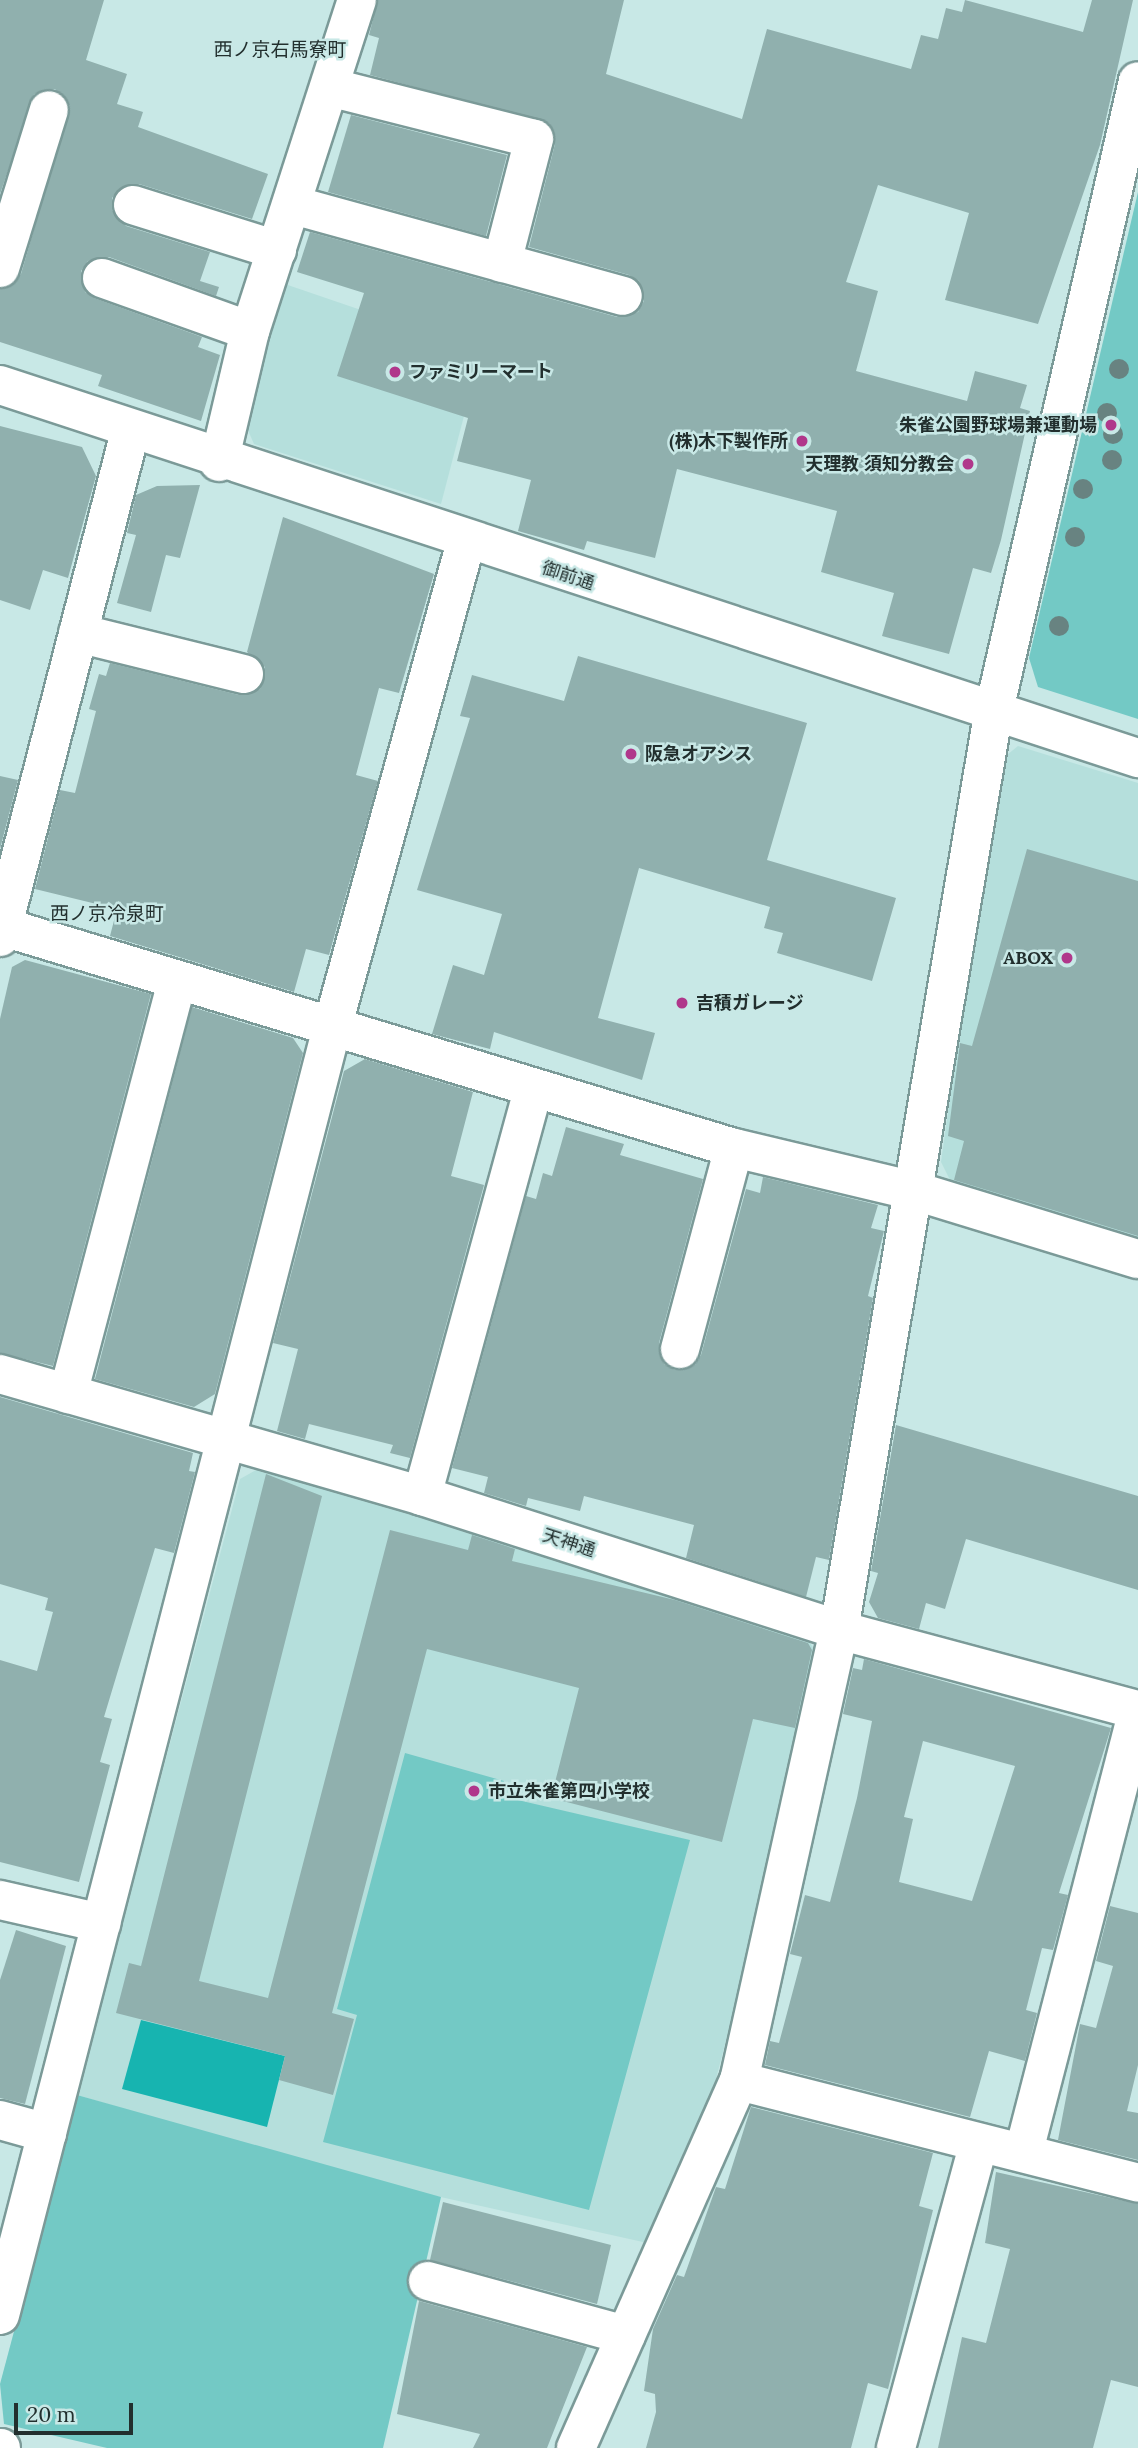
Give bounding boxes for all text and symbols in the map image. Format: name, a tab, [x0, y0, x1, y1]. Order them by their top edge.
district label: 西ノ京右馬寮町	[214, 39, 346, 61]
place label: ファミリーマート	[409, 361, 553, 383]
marker: ファミリーマート	[387, 364, 403, 380]
place label: 朱雀公園野球場兼運動場	[899, 414, 1097, 436]
marker: 朱雀公園野球場兼運動場	[1103, 417, 1119, 433]
place label: (株)木下製作所	[669, 430, 788, 452]
marker: (株)木下製作所	[794, 433, 810, 449]
place label: 天理教 須知分教会	[805, 453, 954, 475]
marker: 天理教 須知分教会	[960, 456, 976, 472]
street label: 御前通	[539, 557, 597, 595]
place label: 阪急オアシス	[645, 743, 753, 765]
marker: 阪急オアシス	[623, 746, 639, 762]
district label: 西ノ京冷泉町	[50, 903, 164, 925]
place label: ABOX	[1003, 947, 1053, 969]
marker: ABOX	[1059, 950, 1075, 966]
place label: 吉積ガレージ	[696, 992, 804, 1014]
marker: 吉積ガレージ	[674, 995, 690, 1011]
street label: 天神通	[540, 1524, 598, 1562]
place label: 市立朱雀第四小学校	[488, 1780, 650, 1802]
marker: 市立朱雀第四小学校	[466, 1783, 482, 1799]
scale bar	[18, 2388, 136, 2432]
text: 20 m	[27, 2401, 76, 2428]

